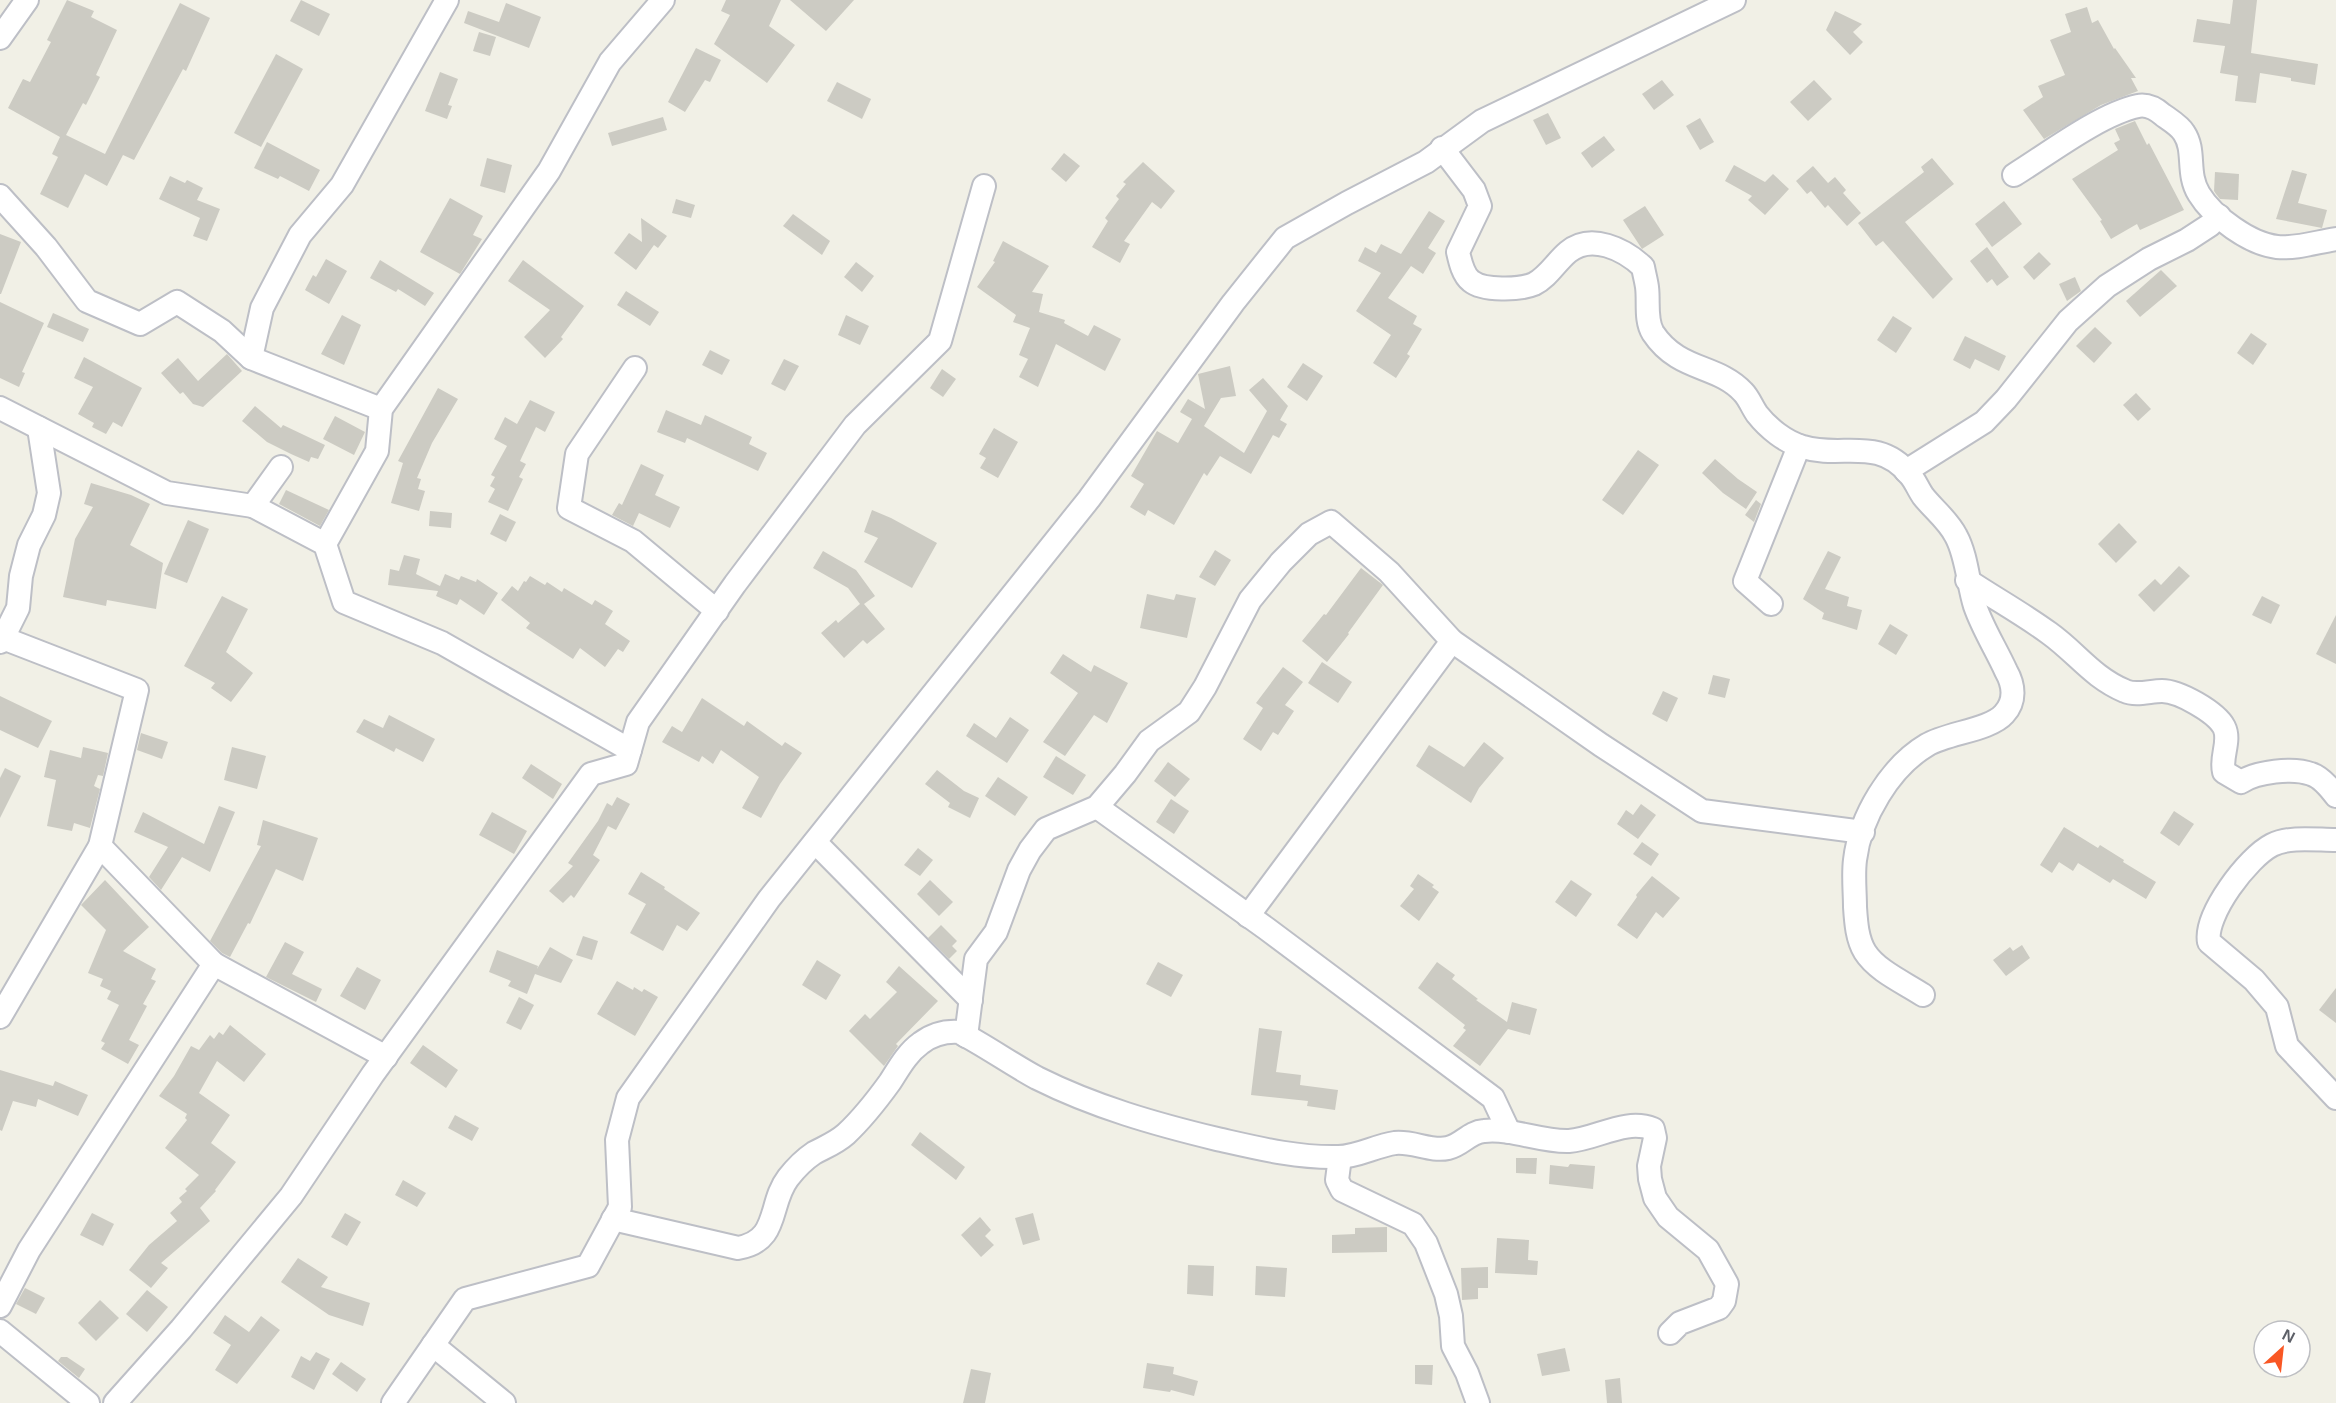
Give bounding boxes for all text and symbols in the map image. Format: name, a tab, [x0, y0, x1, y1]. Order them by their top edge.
north arrow	[2252, 1319, 2312, 1379]
text: N	[2280, 1326, 2298, 1346]

